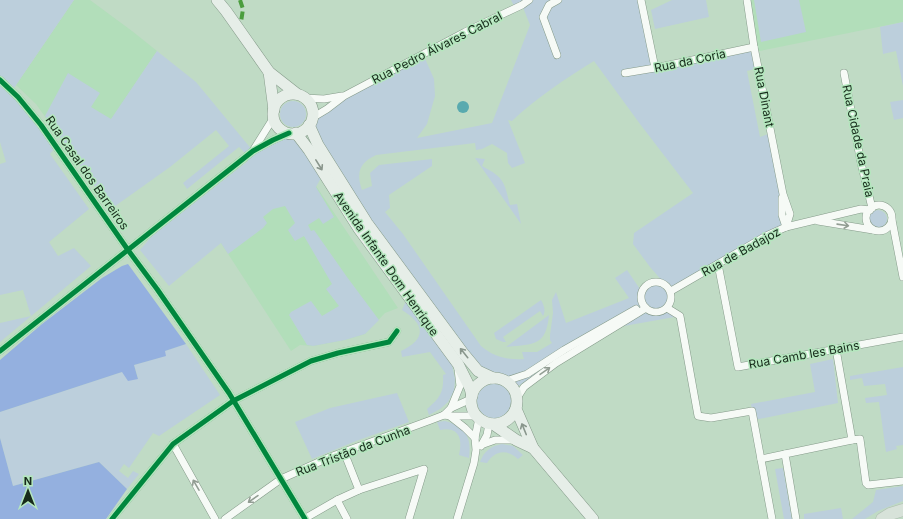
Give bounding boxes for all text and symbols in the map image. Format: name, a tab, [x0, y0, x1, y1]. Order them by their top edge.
street label: Rua Pedro Álvares Cabral	[369, 8, 505, 87]
street label: Rua da Coria	[653, 46, 727, 75]
street label: Rua Dinant	[751, 65, 778, 129]
street label: Rua Cidade da Praia	[839, 83, 878, 198]
street label: Rua Casal dos Barreiros	[42, 113, 132, 232]
one-way arrow	[315, 159, 323, 171]
street label: Avenida Infante Dom Henrique	[331, 189, 442, 339]
one-way arrow	[836, 221, 849, 229]
street label: Rua de Badajoz	[699, 224, 783, 279]
street label: Rua Camb les Bains	[747, 337, 860, 372]
one-way arrow	[459, 348, 468, 359]
one-way arrow	[539, 367, 550, 375]
street label: Rua Tristão da Cunha	[293, 422, 412, 479]
one-way arrow	[520, 423, 528, 435]
north arrow	[8, 471, 48, 511]
text: N	[24, 474, 32, 488]
one-way arrow	[191, 479, 199, 491]
one-way arrow	[247, 495, 258, 503]

